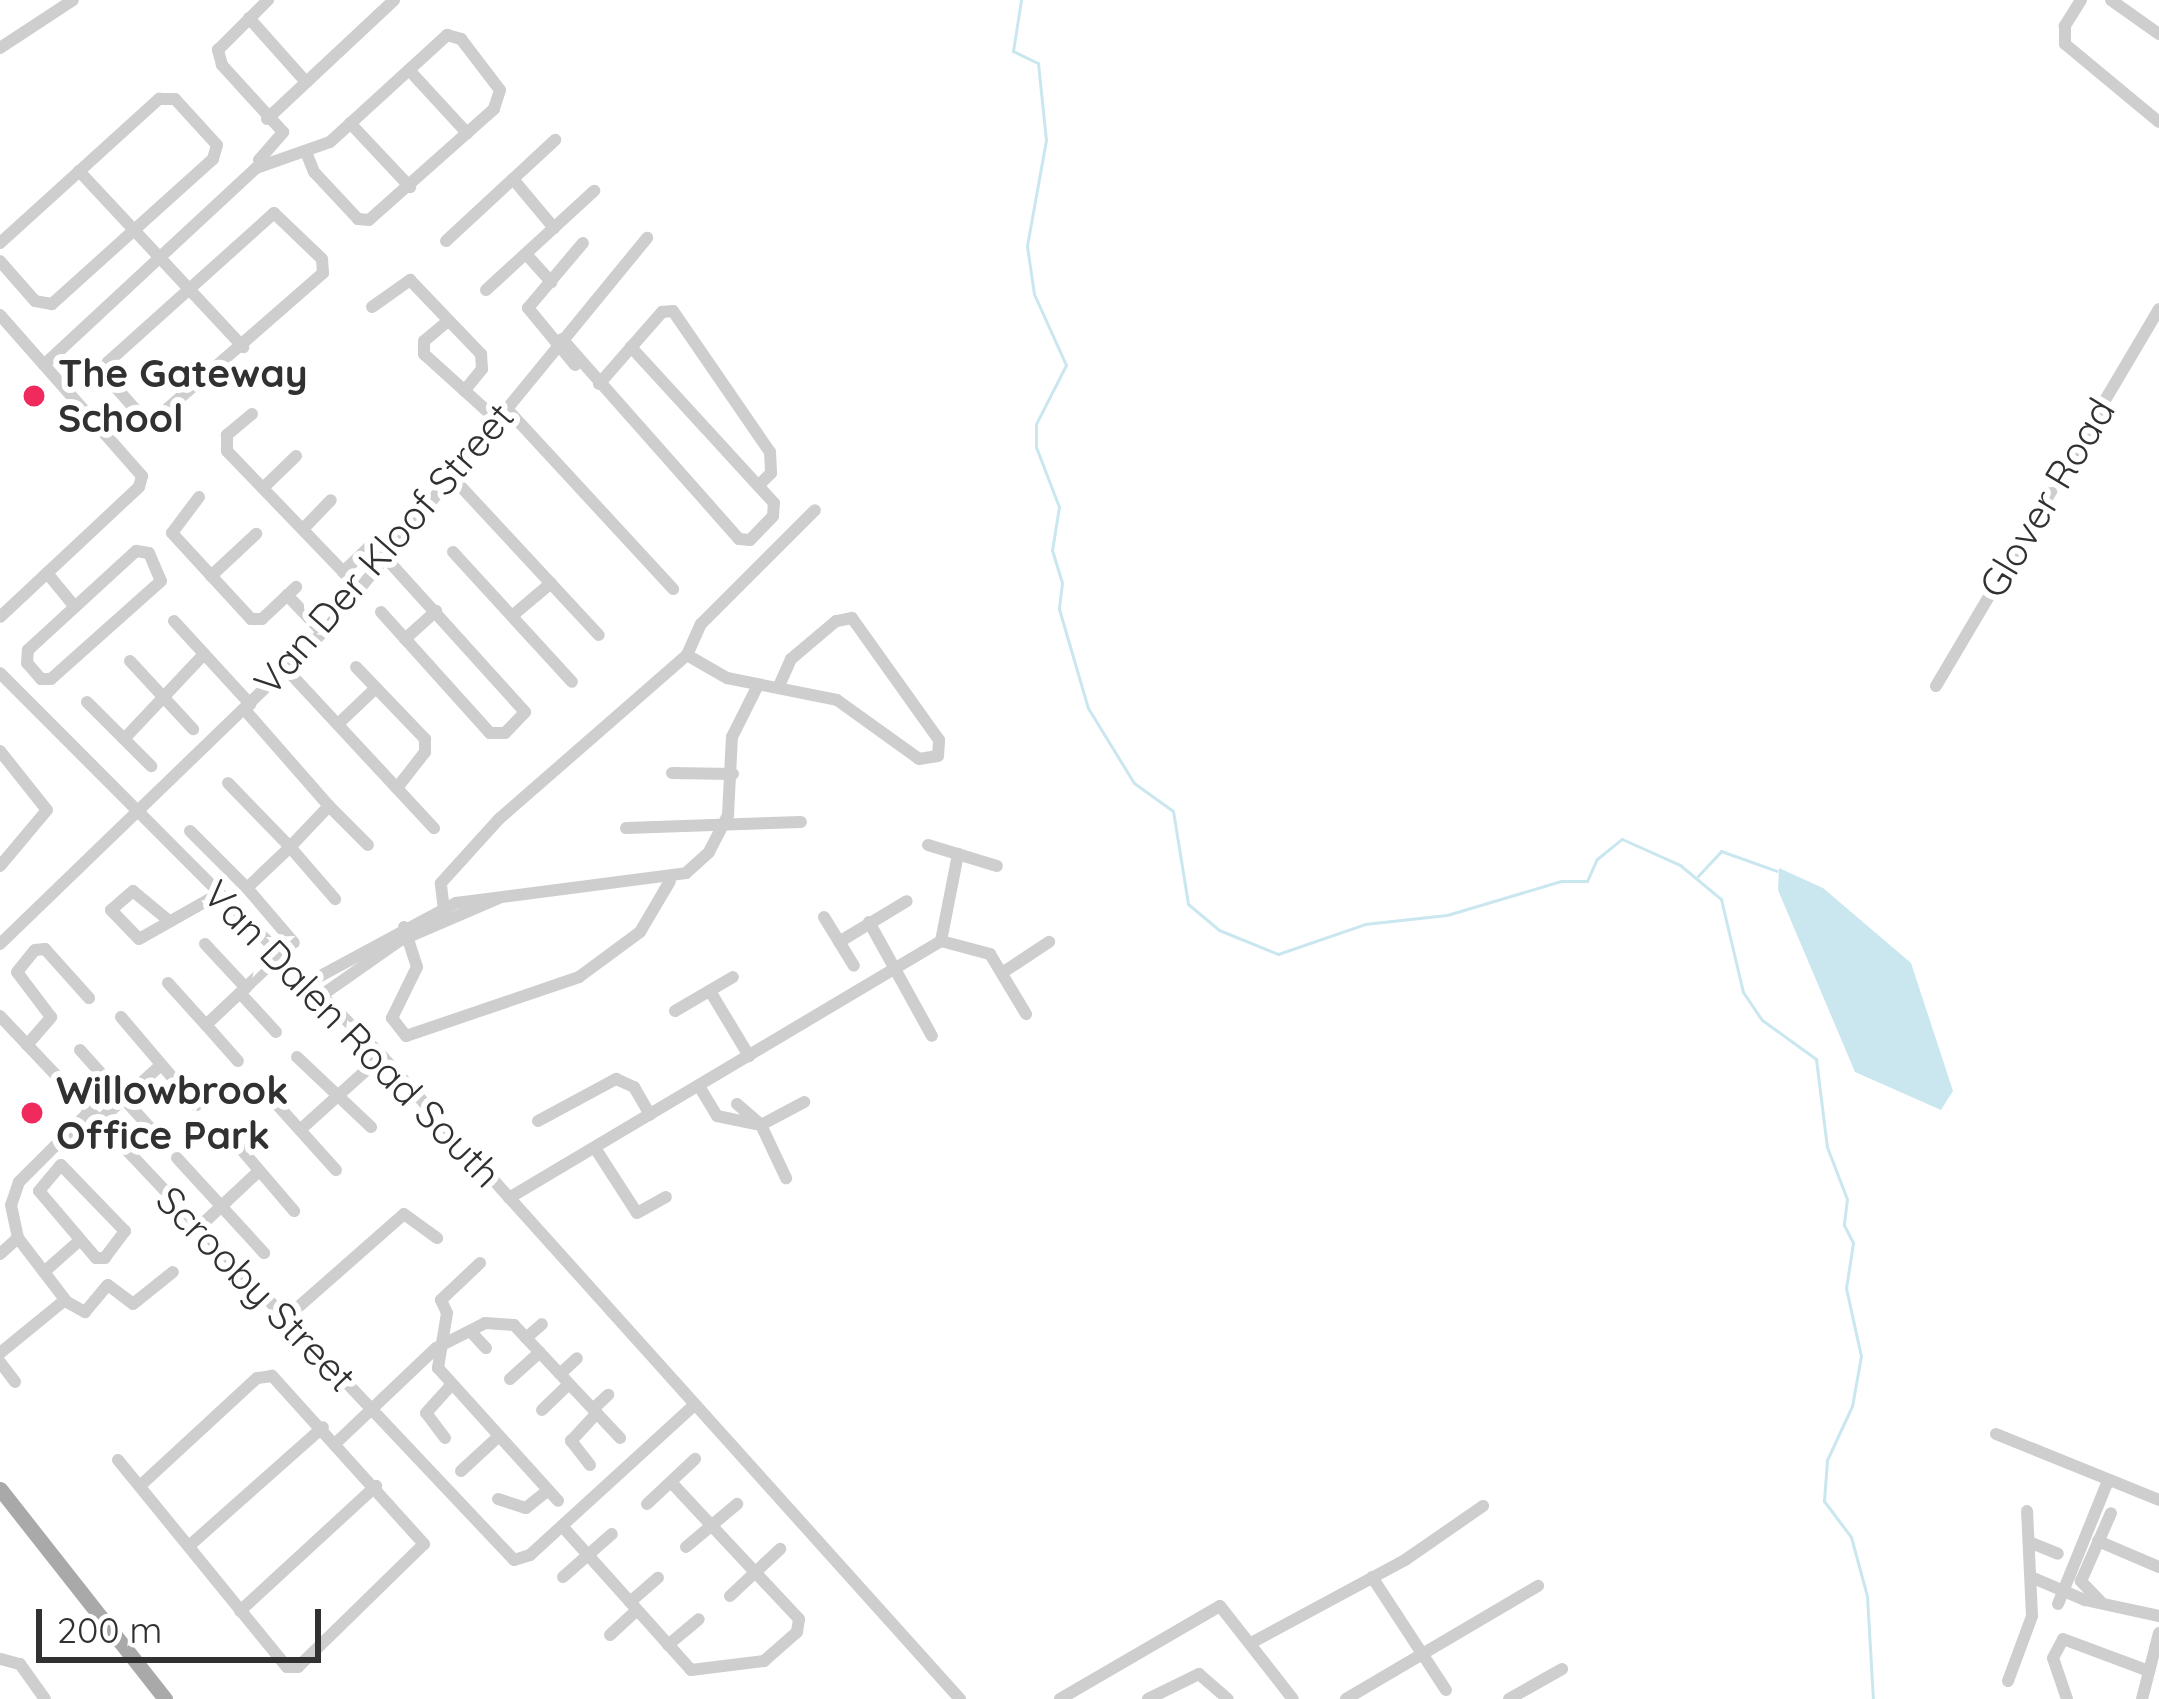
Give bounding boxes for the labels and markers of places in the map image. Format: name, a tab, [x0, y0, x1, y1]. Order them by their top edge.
place label: The Gateway School	[58, 351, 308, 442]
marker: The Gateway School	[21, 383, 47, 409]
place label: Willowbrook Office Park	[56, 1068, 288, 1159]
marker: Willowbrook Office Park	[19, 1100, 45, 1126]

